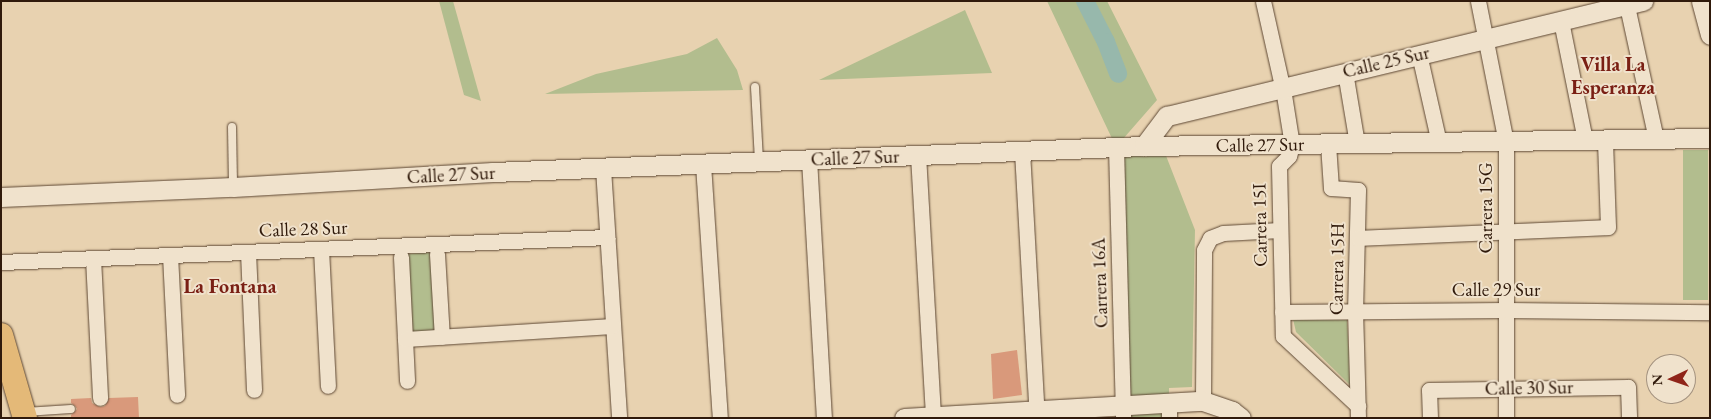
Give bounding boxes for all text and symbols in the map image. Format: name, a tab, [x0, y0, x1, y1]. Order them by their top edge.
street label: Calle 25 Sur	[1340, 41, 1432, 83]
district label: Villa La Esperanza	[1571, 52, 1655, 99]
street label: Calle 27 Sur	[1215, 133, 1305, 157]
street label: Calle 27 Sur	[810, 145, 900, 171]
street label: Calle 27 Sur	[406, 161, 496, 189]
street label: Carrera 15G	[1475, 163, 1497, 253]
street label: Carrera 15I	[1248, 183, 1272, 267]
street label: Calle 28 Sur	[258, 216, 348, 242]
street label: Carrera 15H	[1325, 223, 1349, 315]
street label: Carrera 16A	[1087, 237, 1113, 329]
district label: La Fontana	[184, 274, 276, 298]
street label: Calle 29 Sur	[1452, 279, 1540, 301]
north arrow	[1646, 354, 1696, 404]
text: N	[1648, 374, 1666, 386]
street label: Calle 30 Sur	[1484, 376, 1574, 400]

